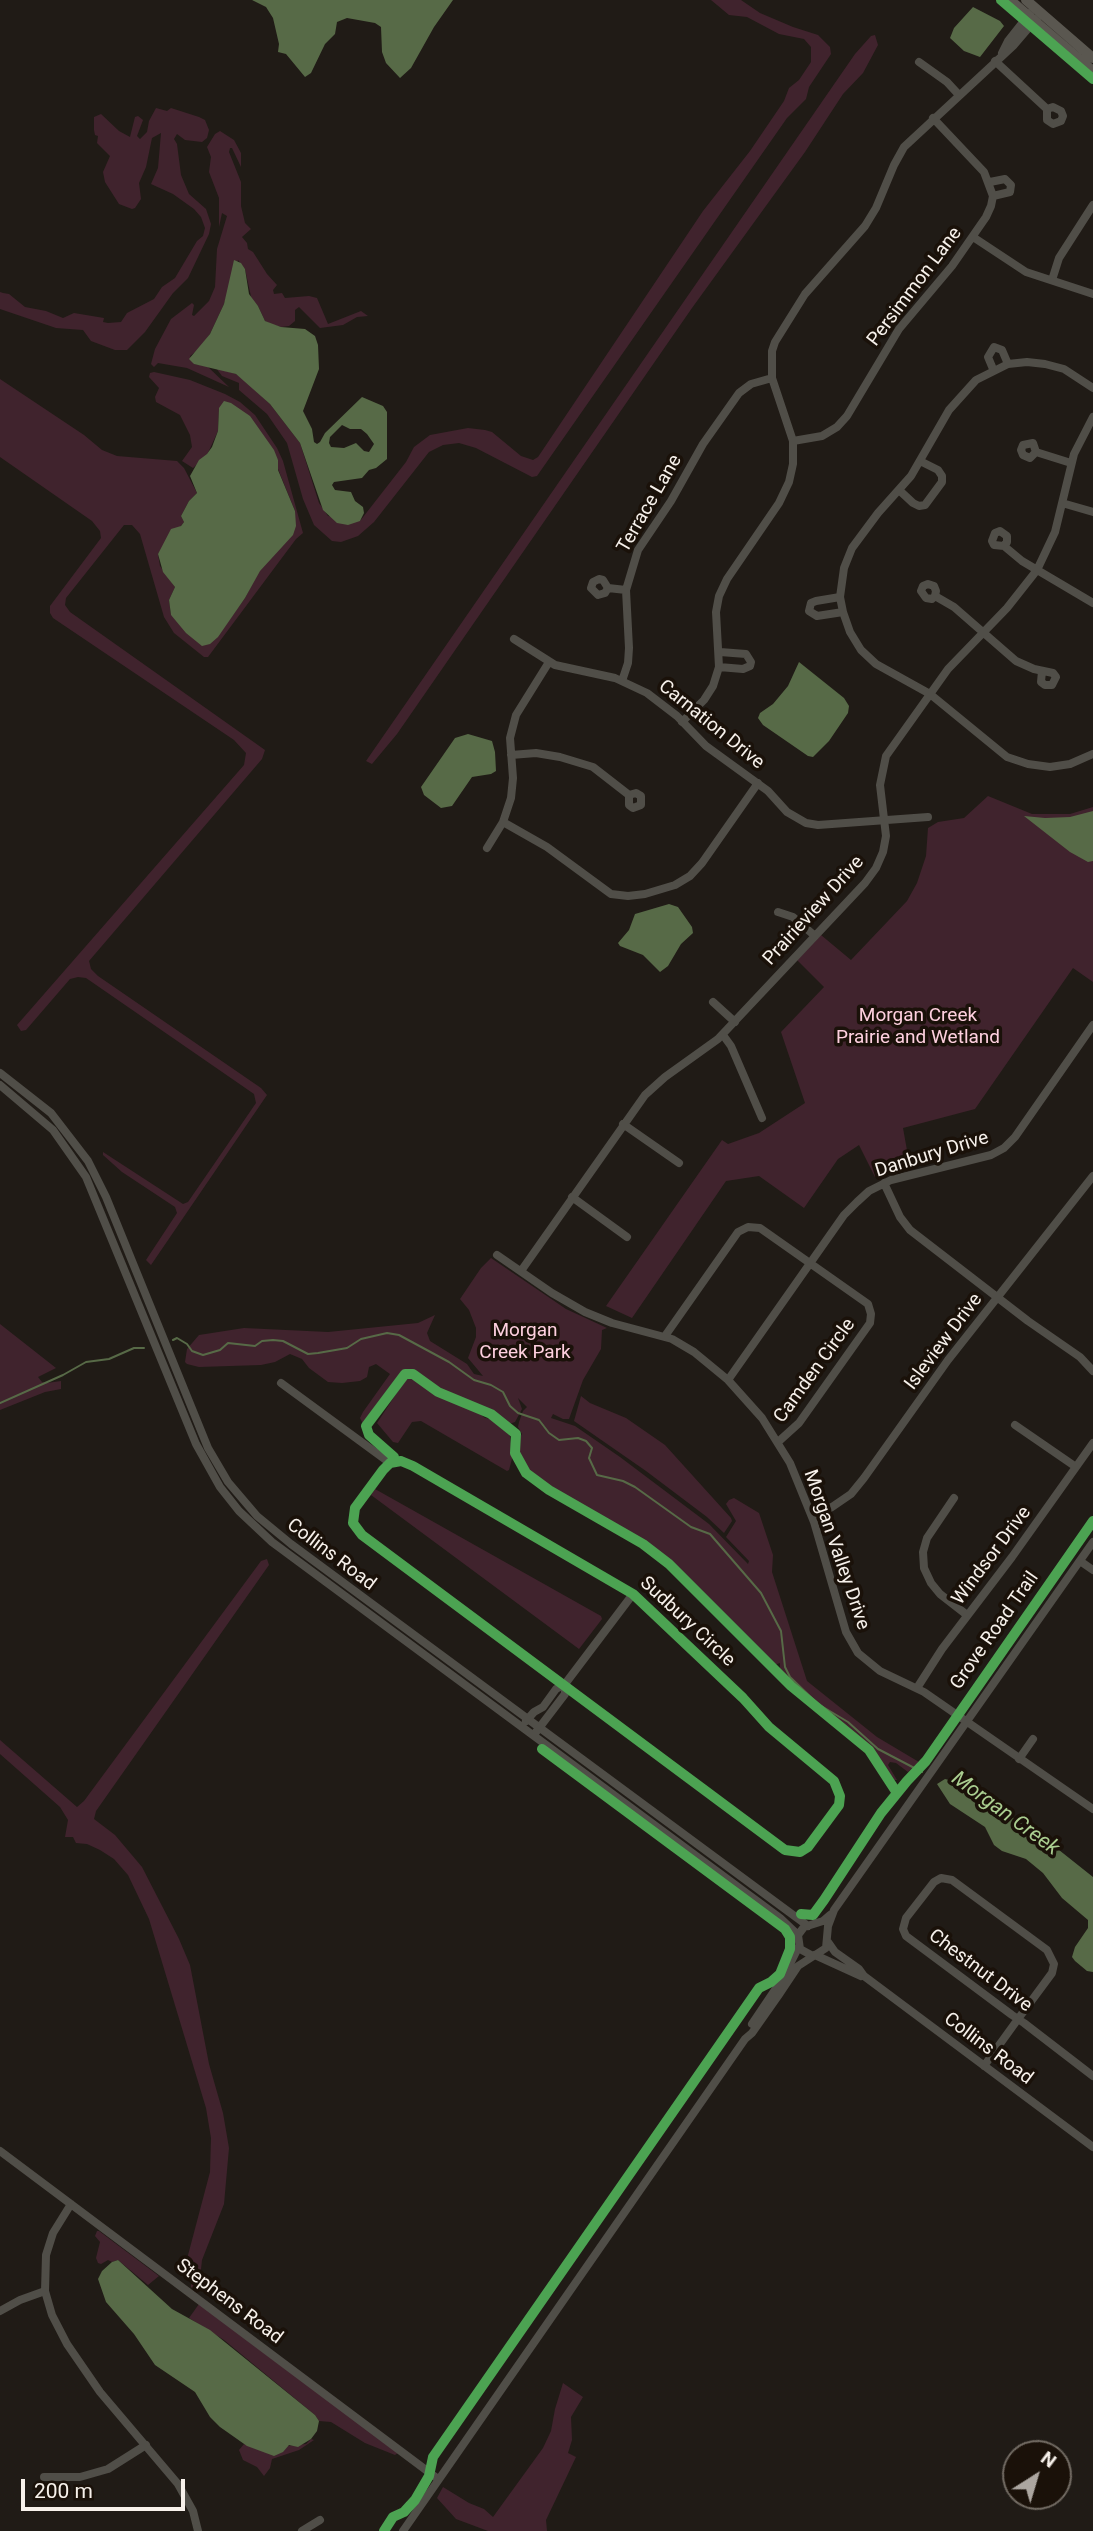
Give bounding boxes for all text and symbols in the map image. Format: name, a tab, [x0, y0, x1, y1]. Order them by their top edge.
street label: Persimmon Lane	[863, 223, 967, 351]
street label: Terrace Lane	[613, 451, 687, 557]
street label: Carnation Drive	[653, 675, 769, 775]
street label: Prairieview Drive	[759, 852, 869, 970]
park label: Morgan Creek Prairie and Wetland	[836, 1005, 1000, 1049]
street label: Danbury Drive	[873, 1127, 991, 1183]
street label: Isleview Drive	[900, 1289, 988, 1395]
street label: Camden Circle	[770, 1314, 860, 1428]
park label: Morgan Creek Park	[479, 1320, 571, 1364]
street label: Morgan Valley Drive	[798, 1467, 874, 1633]
street label: Windsor Drive	[948, 1502, 1036, 1610]
street label: Collins Road	[282, 1514, 380, 1596]
street label: Grove Road Trail	[946, 1568, 1044, 1694]
street label: Sudbury Circle	[635, 1572, 739, 1672]
water label: Morgan Creek	[946, 1767, 1064, 1861]
street label: Chestnut Drive	[924, 1925, 1036, 2017]
street label: Collins Road	[939, 2008, 1037, 2090]
street label: Stephens Road	[171, 2255, 287, 2349]
north arrow	[1002, 2440, 1072, 2510]
text: N	[1036, 2446, 1061, 2473]
scale bar	[24, 2464, 189, 2508]
text: 200 m	[34, 2479, 93, 2503]

